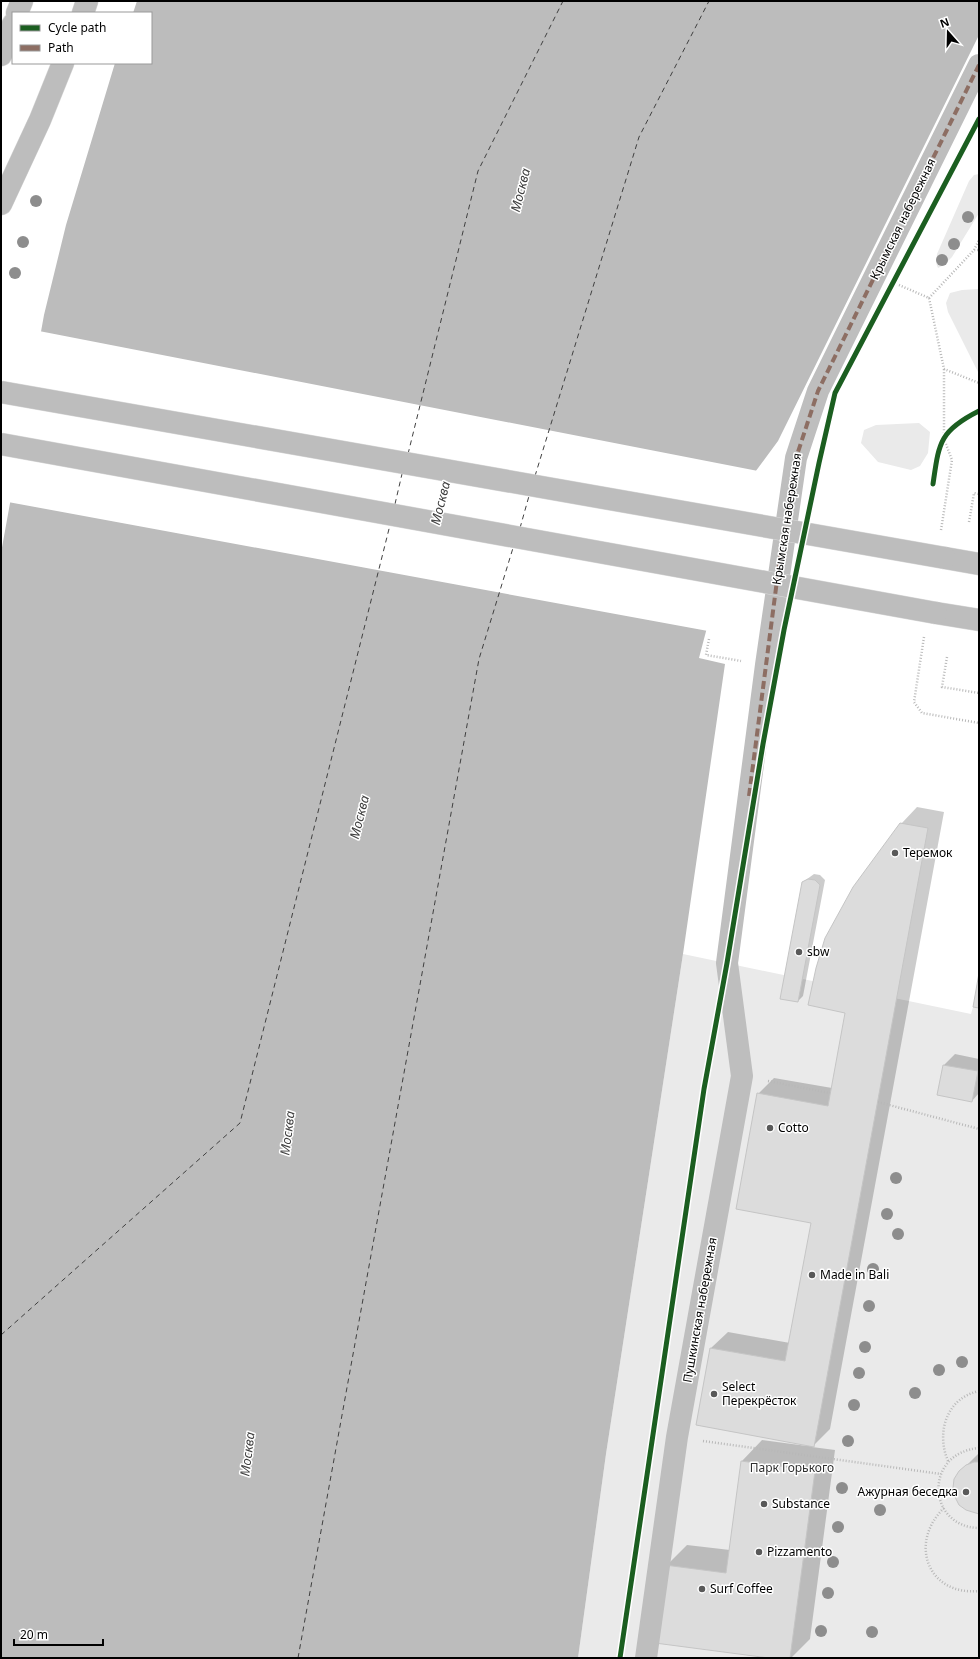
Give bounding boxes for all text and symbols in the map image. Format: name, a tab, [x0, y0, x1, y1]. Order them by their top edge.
legend	[12, 12, 152, 64]
north arrow	[928, 12, 968, 52]
text: N	[938, 14, 951, 31]
text: Cycle path	[48, 19, 106, 36]
text: Path	[48, 39, 74, 56]
street label: Крымская набережная	[866, 155, 939, 282]
water label: Москва	[506, 166, 534, 214]
street label: Крымская набережная	[768, 452, 805, 586]
water label: Москва	[426, 479, 454, 527]
water label: Москва	[345, 793, 373, 841]
place label: Теремок	[903, 844, 953, 861]
marker: Теремок	[890, 848, 900, 858]
place label: sbw	[807, 943, 830, 960]
marker: sbw	[794, 947, 804, 957]
water label: Москва	[275, 1109, 299, 1156]
place label: Cotto	[778, 1119, 809, 1136]
marker: Cotto	[765, 1123, 775, 1133]
street label: Пушкинская набережная	[678, 1236, 721, 1384]
place label: Made in Bali	[820, 1266, 889, 1283]
marker: Made in Bali	[807, 1270, 817, 1280]
place label: Select Перекрёсток	[722, 1378, 797, 1409]
marker: Select Перекрёсток	[709, 1389, 719, 1399]
water label: Москва	[235, 1430, 259, 1477]
park label: Парк Горького	[750, 1459, 834, 1476]
place label: Ажурная беседка	[858, 1483, 958, 1500]
marker: Ажурная беседка	[961, 1487, 971, 1497]
place label: Substance	[772, 1495, 830, 1512]
marker: Substance	[759, 1499, 769, 1509]
place label: Pizzamento	[767, 1543, 832, 1560]
marker: Pizzamento	[754, 1547, 764, 1557]
place label: Surf Coffee	[710, 1580, 773, 1597]
marker: Surf Coffee	[697, 1584, 707, 1594]
scale bar	[14, 1621, 103, 1647]
text: 20 m	[20, 1626, 48, 1643]

